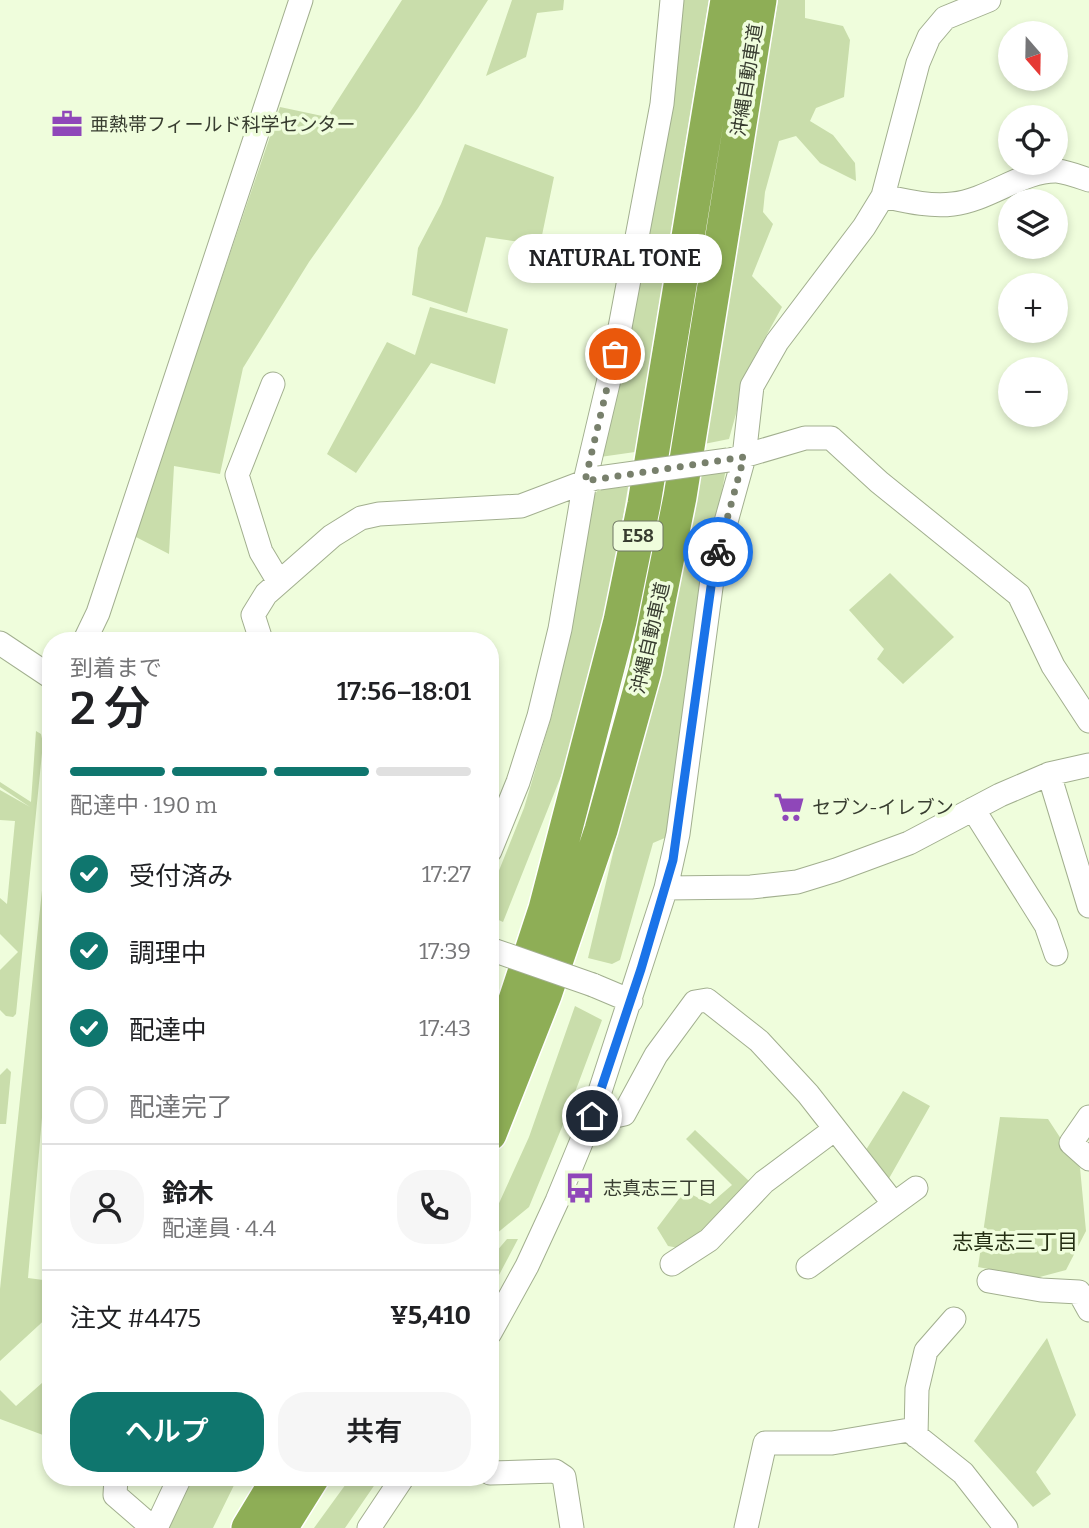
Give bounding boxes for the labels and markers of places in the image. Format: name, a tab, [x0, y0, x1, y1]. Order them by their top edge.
office icon: 亜熱帯フィールド科学センター	[50, 107, 84, 141]
place label: 亜熱帯フィールド科学センター	[90, 113, 356, 136]
callout: NATURAL TONE	[508, 235, 722, 284]
pin	[585, 324, 645, 384]
supermarket icon: セブン-イレブン	[772, 790, 806, 824]
place label: セブン-イレブン	[812, 796, 954, 819]
pin	[562, 1086, 622, 1146]
bus stop icon: 志真志三丁目	[563, 1171, 597, 1205]
place label: 志真志三丁目	[603, 1177, 717, 1200]

